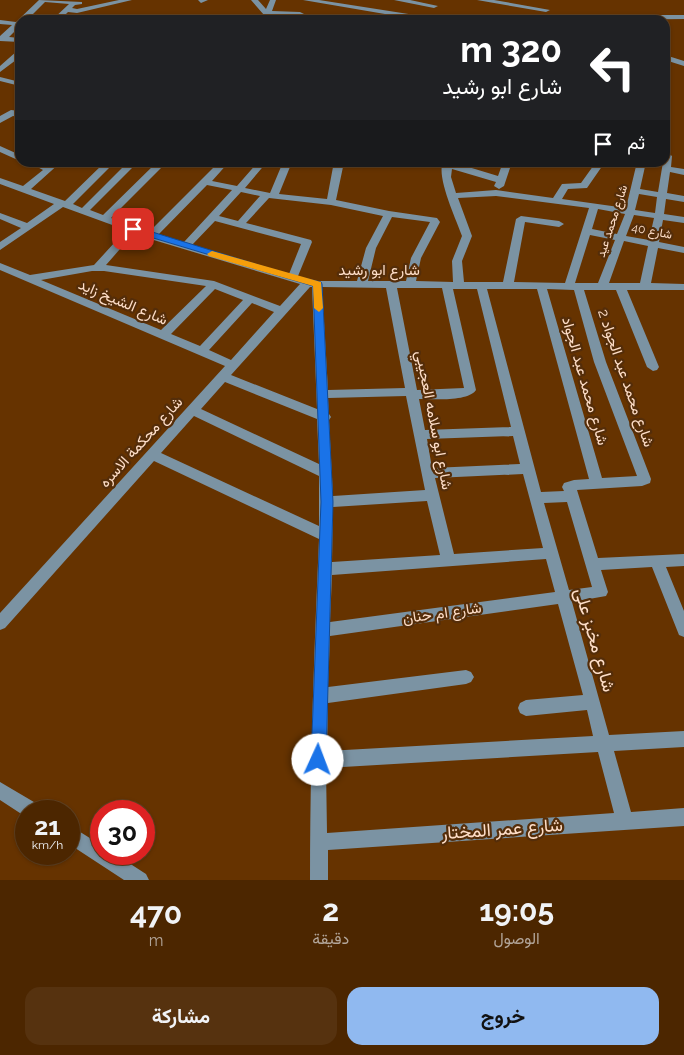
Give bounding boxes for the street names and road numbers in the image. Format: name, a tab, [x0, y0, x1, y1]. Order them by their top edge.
street label: شارع محمد عيد	[594, 183, 632, 259]
street label: شارع 40	[630, 220, 674, 244]
street label: شارع ابو رشيد	[338, 261, 420, 281]
street label: شارع الشيخ زايد	[75, 275, 170, 331]
street label: شارع محمد عبد الجواد 2	[592, 307, 658, 450]
street label: شارع محمد عبد الجواد	[556, 315, 612, 448]
street label: شارع ابو سلامه العجيبي	[408, 349, 456, 492]
street label: شارع محكمة الاسره	[96, 393, 188, 492]
street label: شارع مخبز على	[569, 585, 620, 695]
street label: شارع ام حنان	[401, 599, 483, 629]
street label: شارع عمر المختار	[440, 814, 564, 845]

